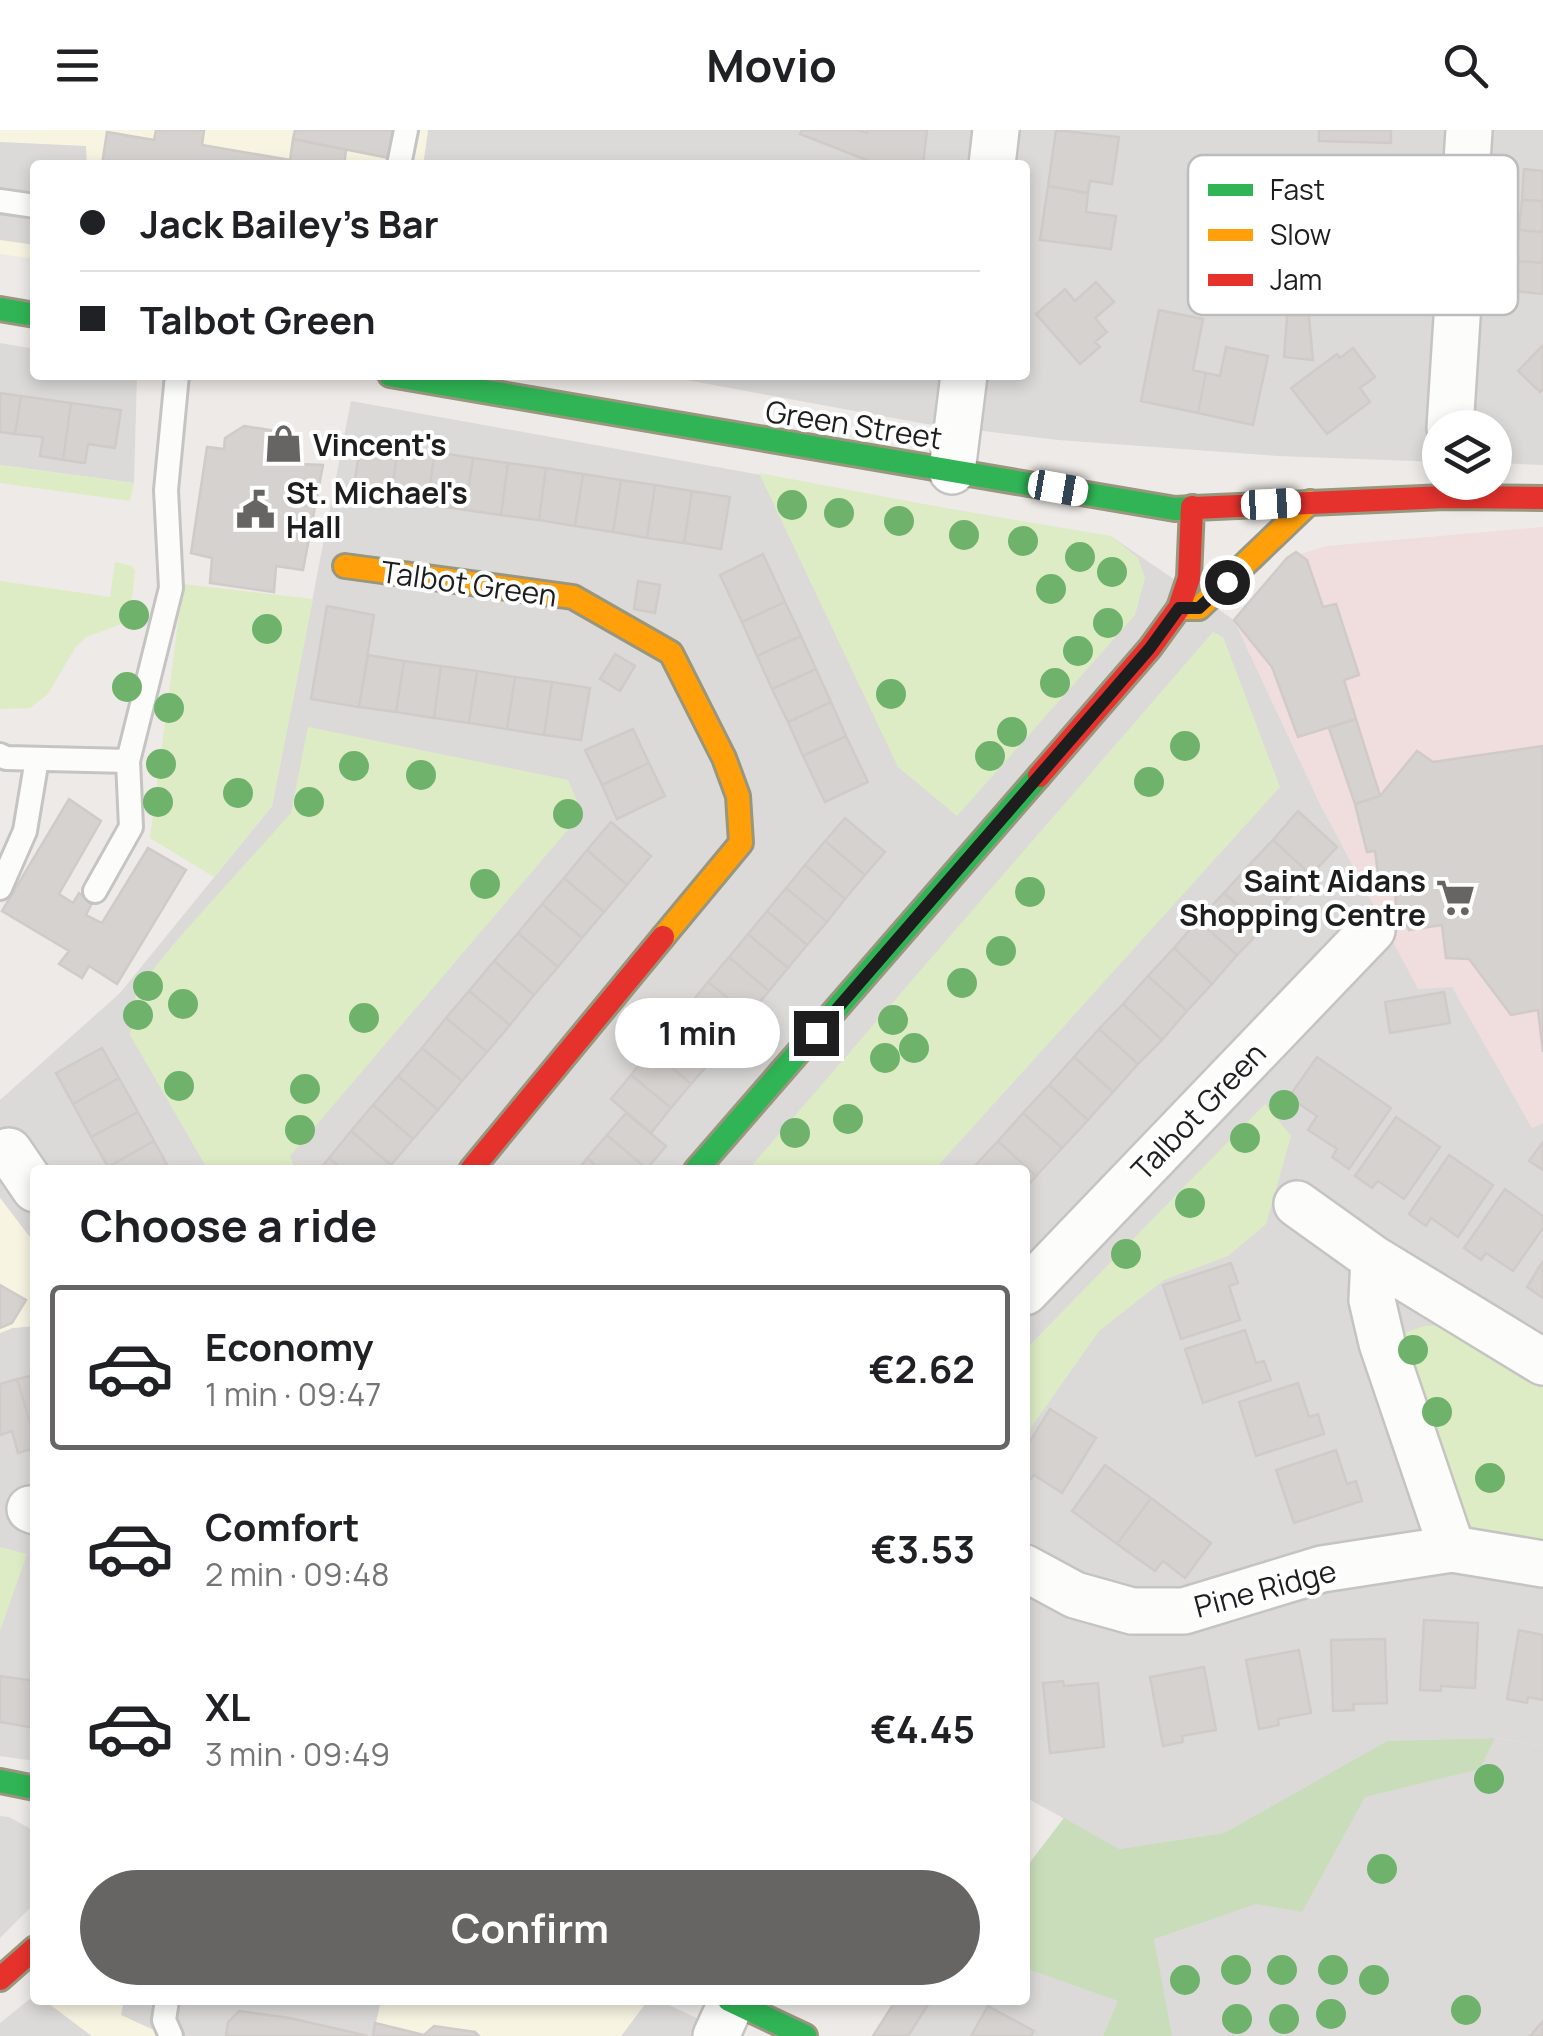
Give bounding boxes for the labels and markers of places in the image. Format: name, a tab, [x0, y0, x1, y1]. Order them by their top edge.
shop icon: Vincent's	[262, 423, 304, 465]
place label: Vincent's	[313, 424, 446, 465]
place label: St. Michael's Hall	[286, 472, 468, 547]
public building icon: St. Michael's Hall	[235, 488, 277, 530]
place label: Saint Aidans Shopping Centre	[1179, 860, 1426, 935]
supermarket icon: Saint Aidans Shopping Centre	[1435, 876, 1477, 918]

